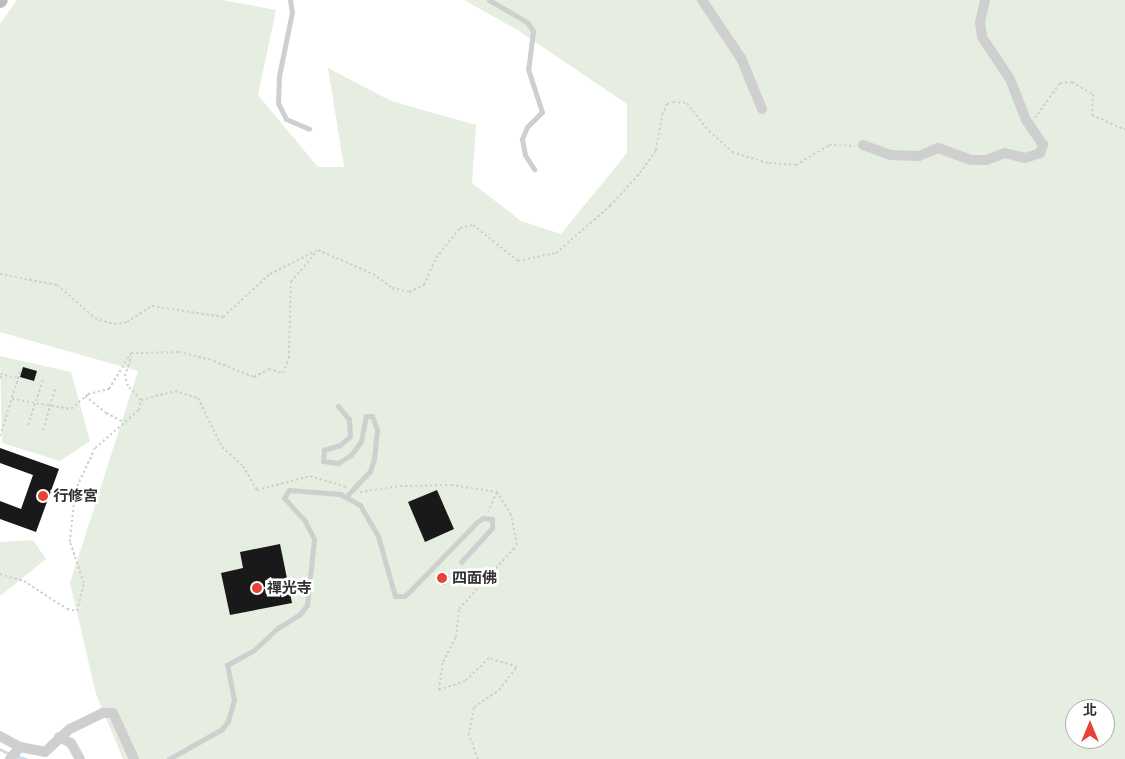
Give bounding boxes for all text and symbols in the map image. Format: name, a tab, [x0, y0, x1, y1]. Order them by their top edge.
place label: 行修宮	[53, 487, 98, 505]
marker: 行修宮	[37, 490, 49, 502]
place label: 四面佛	[452, 569, 497, 587]
marker: 四面佛	[436, 572, 448, 584]
place label: 禪光寺	[267, 579, 312, 597]
marker: 禪光寺	[251, 582, 263, 594]
north arrow	[1065, 699, 1115, 749]
text: 北	[1083, 700, 1097, 719]

